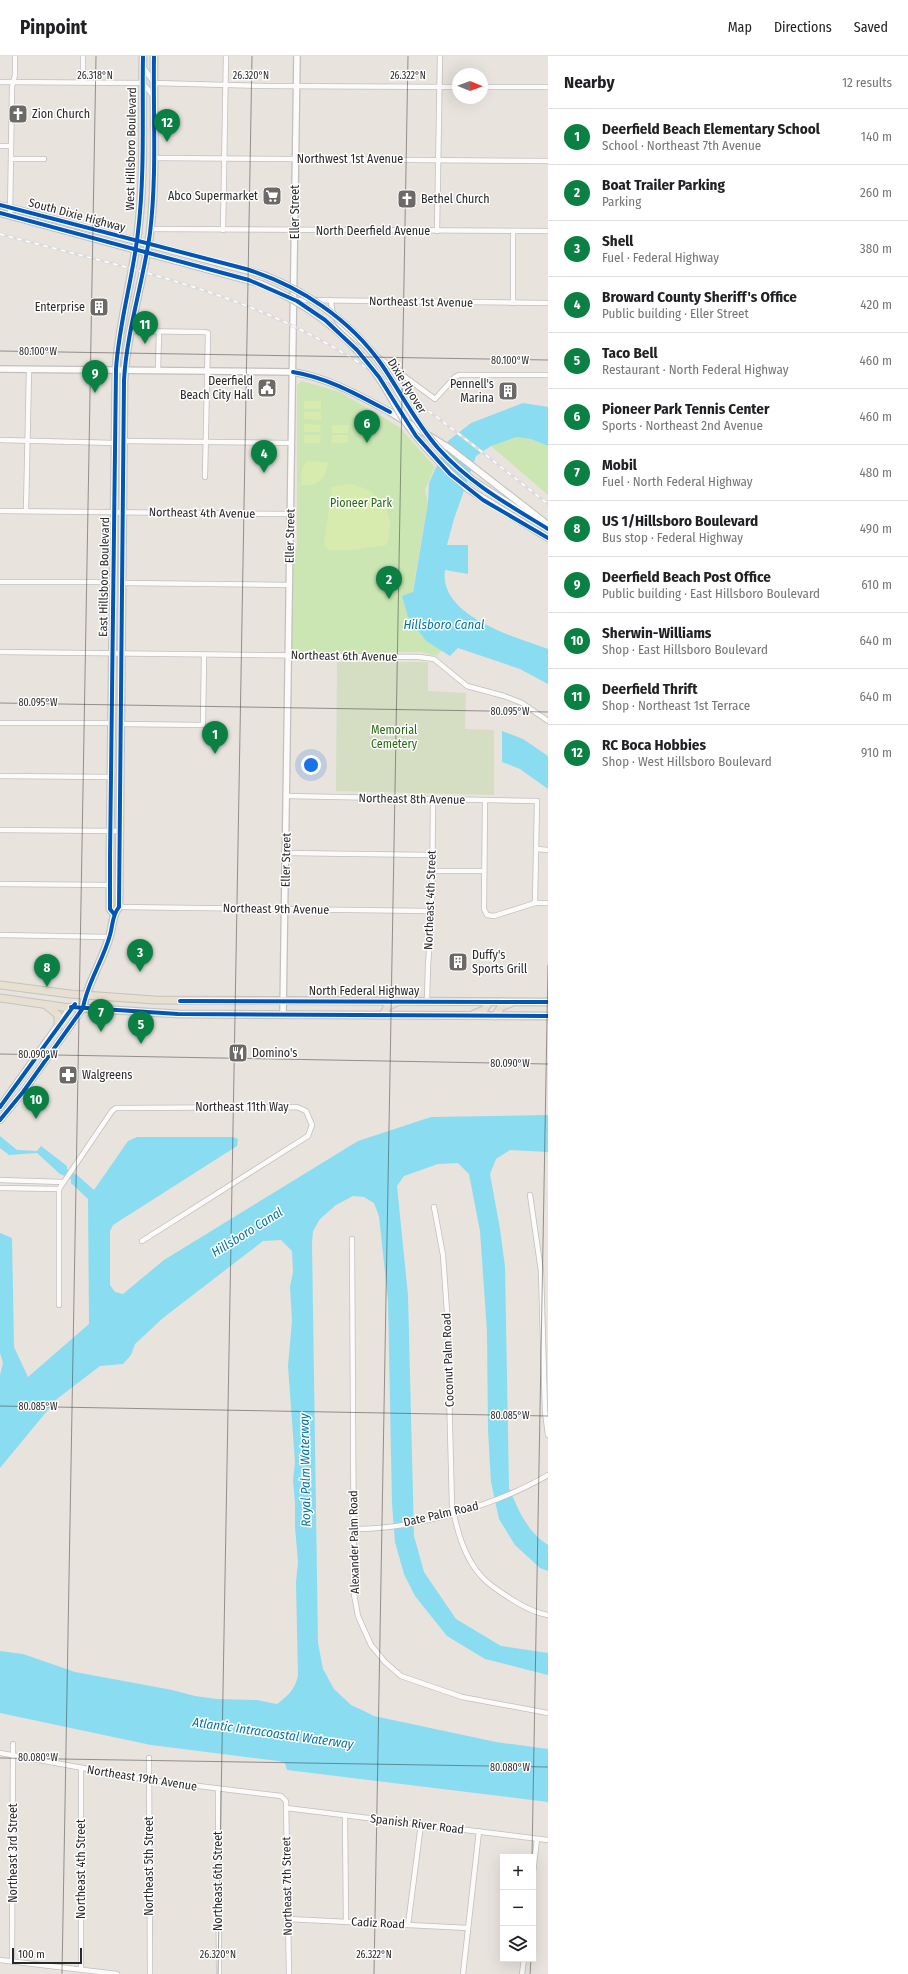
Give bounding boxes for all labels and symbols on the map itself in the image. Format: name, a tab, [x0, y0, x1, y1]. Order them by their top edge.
north arrow	[452, 68, 488, 104]
text: 26.318°N	[77, 70, 113, 82]
text: 26.320°N	[233, 70, 269, 82]
text: 26.322°N	[390, 70, 426, 82]
street label: West Hillsboro Boulevard	[123, 87, 139, 211]
church icon: Zion Church	[7, 103, 29, 125]
place label: Zion Church	[32, 107, 90, 121]
pin: 12	[154, 109, 180, 142]
street label: Northwest 1st Avenue	[297, 152, 403, 166]
supermarket icon: Abco Supermarket	[261, 185, 283, 207]
street label: Eller Street	[288, 185, 302, 239]
church icon: Bethel Church	[396, 188, 418, 210]
place label: Abco Supermarket	[168, 189, 258, 203]
place label: Bethel Church	[421, 192, 490, 206]
street label: South Dixie Highway	[27, 195, 128, 235]
street label: North Deerfield Avenue	[316, 224, 430, 238]
street label: Northeast 1st Avenue	[369, 294, 473, 310]
building icon: Enterprise	[88, 296, 110, 318]
place label: Enterprise	[35, 300, 85, 314]
pin: 11	[132, 311, 158, 344]
text: 80.100°W	[19, 346, 57, 358]
text: 80.100°W	[491, 355, 529, 367]
street label: Dixie Flyover	[385, 356, 430, 417]
pin: 9	[82, 360, 108, 393]
place label: Deerfield Beach City Hall	[180, 374, 253, 402]
public building icon: Deerfield Beach City Hall	[256, 377, 278, 399]
place label: Pennell's Marina	[450, 377, 494, 405]
building icon: Pennell's Marina	[497, 380, 519, 402]
pin: 6	[354, 410, 380, 443]
pin: 4	[251, 440, 277, 473]
park label: Pioneer Park	[330, 496, 392, 510]
street label: Northeast 4th Avenue	[149, 505, 255, 521]
street label: Eller Street	[283, 509, 297, 563]
street label: East Hillsboro Boulevard	[96, 517, 112, 637]
pin: 2	[376, 566, 402, 599]
water label: Hillsboro Canal	[403, 617, 485, 632]
street label: Northeast 6th Avenue	[291, 648, 397, 664]
text: 80.095°W	[19, 697, 58, 709]
text: 80.095°W	[491, 706, 530, 718]
pin: 1	[202, 721, 228, 754]
park label: Memorial Cemetery	[371, 723, 418, 751]
your location	[301, 755, 321, 775]
street label: Northeast 8th Avenue	[359, 791, 466, 807]
street label: Eller Street	[279, 833, 293, 887]
street label: Northeast 4th Street	[421, 850, 439, 950]
street label: Northeast 9th Avenue	[223, 901, 329, 917]
pin: 3	[127, 939, 153, 972]
place label: Duffy's Sports Grill	[472, 948, 527, 976]
building icon: Duffy's Sports Grill	[447, 951, 469, 973]
pin: 8	[34, 954, 60, 987]
street label: North Federal Highway	[309, 984, 420, 998]
pin: 7	[88, 999, 114, 1032]
pin: 5	[128, 1011, 154, 1044]
restaurant icon: Domino's	[227, 1042, 249, 1064]
place label: Domino's	[252, 1046, 297, 1060]
text: 80.090°W	[18, 1049, 58, 1061]
text: 80.090°W	[490, 1058, 530, 1070]
pharmacy icon: Walgreens	[57, 1064, 79, 1086]
place label: Walgreens	[82, 1068, 132, 1082]
pin: 10	[23, 1086, 49, 1119]
street label: Northeast 11th Way	[195, 1100, 289, 1114]
water label: Hillsboro Canal	[209, 1204, 286, 1260]
street label: Coconut Palm Road	[439, 1313, 457, 1407]
text: 80.085°W	[18, 1401, 58, 1413]
text: 80.085°W	[490, 1410, 530, 1422]
water label: Royal Palm Waterway	[296, 1412, 313, 1527]
street label: Alexander Palm Road	[346, 1490, 362, 1594]
street label: Date Palm Road	[402, 1499, 480, 1529]
water label: Atlantic Intracoastal Waterway	[191, 1714, 356, 1752]
text: 80.080°W	[18, 1752, 58, 1764]
street label: Northeast 19th Avenue	[86, 1762, 198, 1794]
text: 80.080°W	[490, 1762, 530, 1774]
street label: Northeast 3rd Street	[6, 1803, 20, 1903]
street label: Spanish River Road	[369, 1811, 465, 1837]
street label: Northeast 5th Street	[142, 1816, 156, 1916]
street label: Northeast 4th Street	[74, 1819, 88, 1919]
street label: Northeast 6th Street	[211, 1831, 225, 1931]
street label: Northeast 7th Street	[279, 1836, 295, 1936]
street label: Cadiz Road	[351, 1915, 405, 1931]
scale bar	[12, 1946, 82, 1965]
text: 26.320°N	[200, 1949, 236, 1961]
text: 26.322°N	[356, 1949, 392, 1961]

